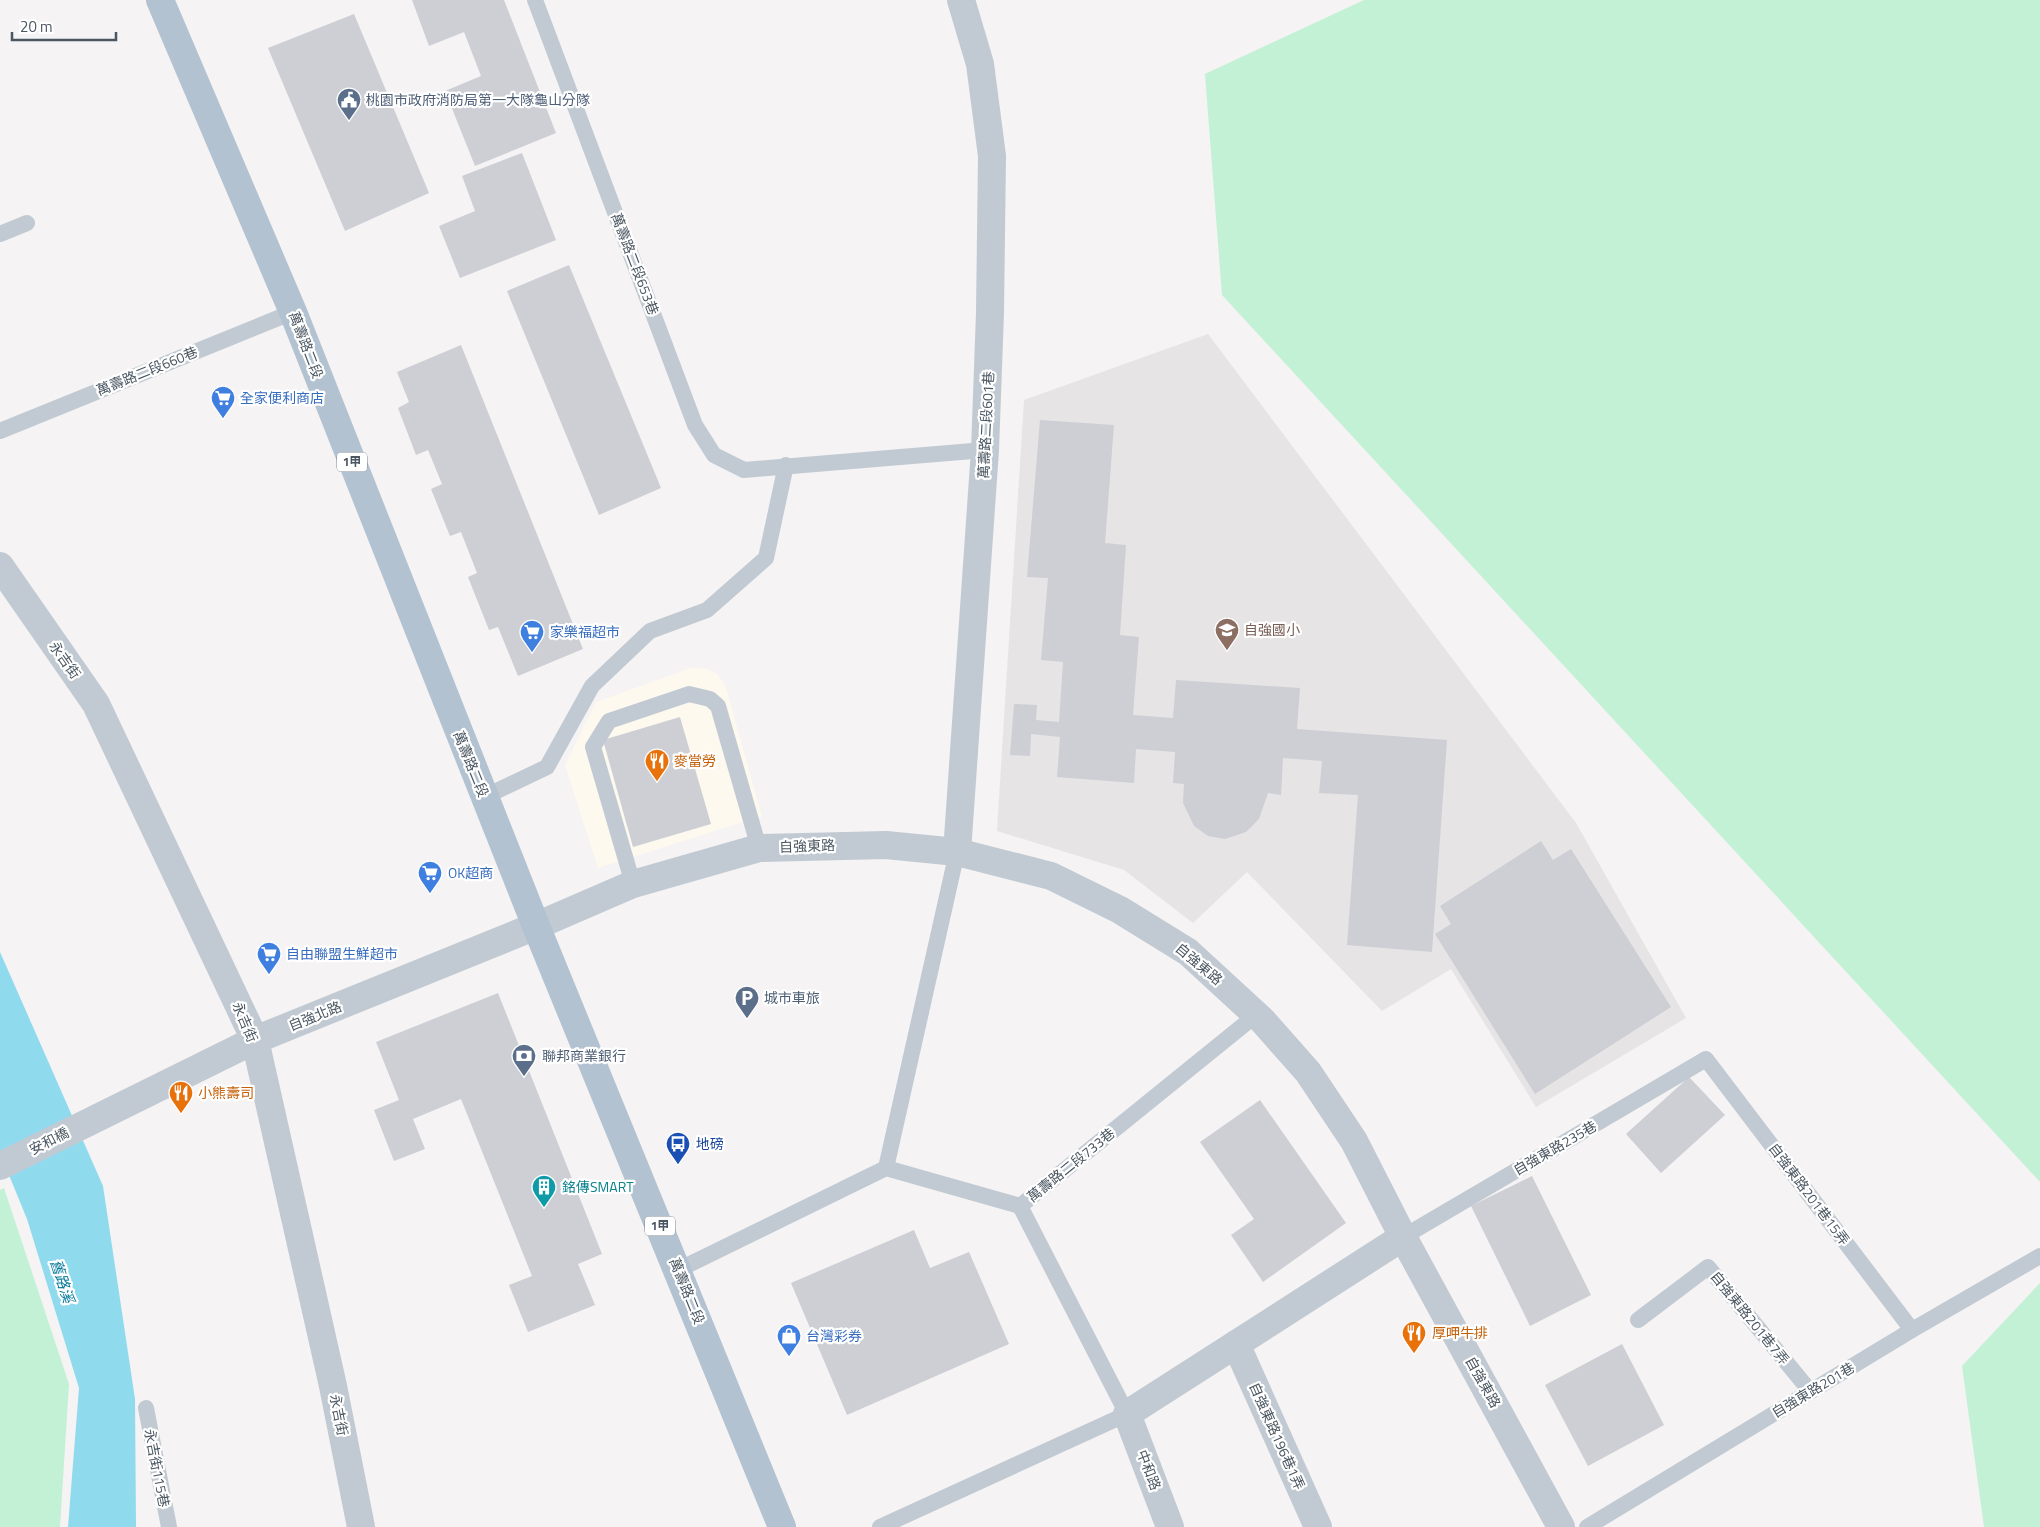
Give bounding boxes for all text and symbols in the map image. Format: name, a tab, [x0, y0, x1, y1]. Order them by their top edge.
scale bar	[12, 10, 116, 42]
text: 20 m	[20, 15, 53, 38]
public building icon: 桃園市政府消防局第一大隊龜山分隊	[336, 87, 362, 121]
place label: 桃園市政府消防局第一大隊龜山分隊	[366, 89, 590, 110]
street label: 萬壽路二段653巷	[606, 210, 665, 318]
street label: 萬壽路二段	[284, 308, 329, 381]
street label: 萬壽路二段660巷	[93, 341, 201, 400]
street label: 萬壽路二段601巷	[972, 371, 999, 479]
supermarket icon: 全家便利商店	[210, 385, 236, 419]
place label: 全家便利商店	[240, 387, 324, 408]
road number: 1甲	[337, 452, 367, 472]
school or university icon: 自強國小	[1214, 617, 1240, 651]
supermarket icon: 家樂福超市	[519, 619, 545, 653]
place label: 自強國小	[1244, 619, 1300, 640]
place label: 家樂福超市	[550, 621, 620, 642]
street label: 永吉街	[45, 636, 86, 683]
street label: 萬壽路二段	[449, 727, 494, 800]
restaurant icon: 麥當勞	[644, 748, 670, 782]
place label: 麥當勞	[674, 750, 716, 771]
street label: 自強東路	[779, 834, 835, 857]
supermarket icon: OK超商	[417, 860, 443, 894]
place label: OK超商	[448, 862, 493, 883]
street label: 自強東路	[1171, 938, 1228, 990]
supermarket icon: 自由聯盟生鮮超市	[256, 941, 282, 975]
place label: 自由聯盟生鮮超市	[286, 943, 398, 964]
parking icon: 城市車旅	[734, 985, 760, 1019]
place label: 城市車旅	[764, 987, 820, 1008]
street label: 自強北路	[285, 995, 345, 1036]
street label: 永吉街	[228, 998, 263, 1045]
bank icon: 聯邦商業銀行	[511, 1043, 537, 1077]
place label: 聯邦商業銀行	[542, 1045, 626, 1066]
restaurant icon: 小熊壽司	[168, 1080, 194, 1114]
place label: 小熊壽司	[198, 1082, 254, 1103]
street label: 自強東路235巷	[1509, 1115, 1601, 1180]
street label: 安和橋	[25, 1122, 72, 1159]
street label: 萬壽路二段733巷	[1022, 1123, 1119, 1207]
bus stop icon: 地磅	[665, 1131, 691, 1165]
place label: 地磅	[696, 1133, 724, 1154]
street label: 自強東路201巷15弄	[1764, 1138, 1855, 1249]
building icon: 銘傳SMART	[531, 1174, 557, 1208]
place label: 銘傳SMART	[562, 1176, 634, 1197]
road number: 1甲	[645, 1216, 675, 1236]
street label: 萬壽路二段	[665, 1254, 710, 1327]
water label: 舊路溪	[45, 1256, 81, 1308]
street label: 自強東路201巷7弄	[1706, 1266, 1795, 1369]
restaurant icon: 厚呷牛排	[1401, 1320, 1427, 1354]
place label: 厚呷牛排	[1432, 1322, 1488, 1343]
shop icon: 台灣彩券	[776, 1323, 802, 1357]
place label: 台灣彩券	[806, 1325, 862, 1346]
street label: 自強東路	[1461, 1352, 1506, 1411]
street label: 自強東路201巷	[1767, 1356, 1858, 1423]
street label: 自強東路196巷1弄	[1244, 1379, 1311, 1493]
street label: 永吉街	[325, 1392, 354, 1438]
street label: 永吉街115巷	[140, 1427, 175, 1509]
street label: 中和路	[1132, 1446, 1167, 1493]

